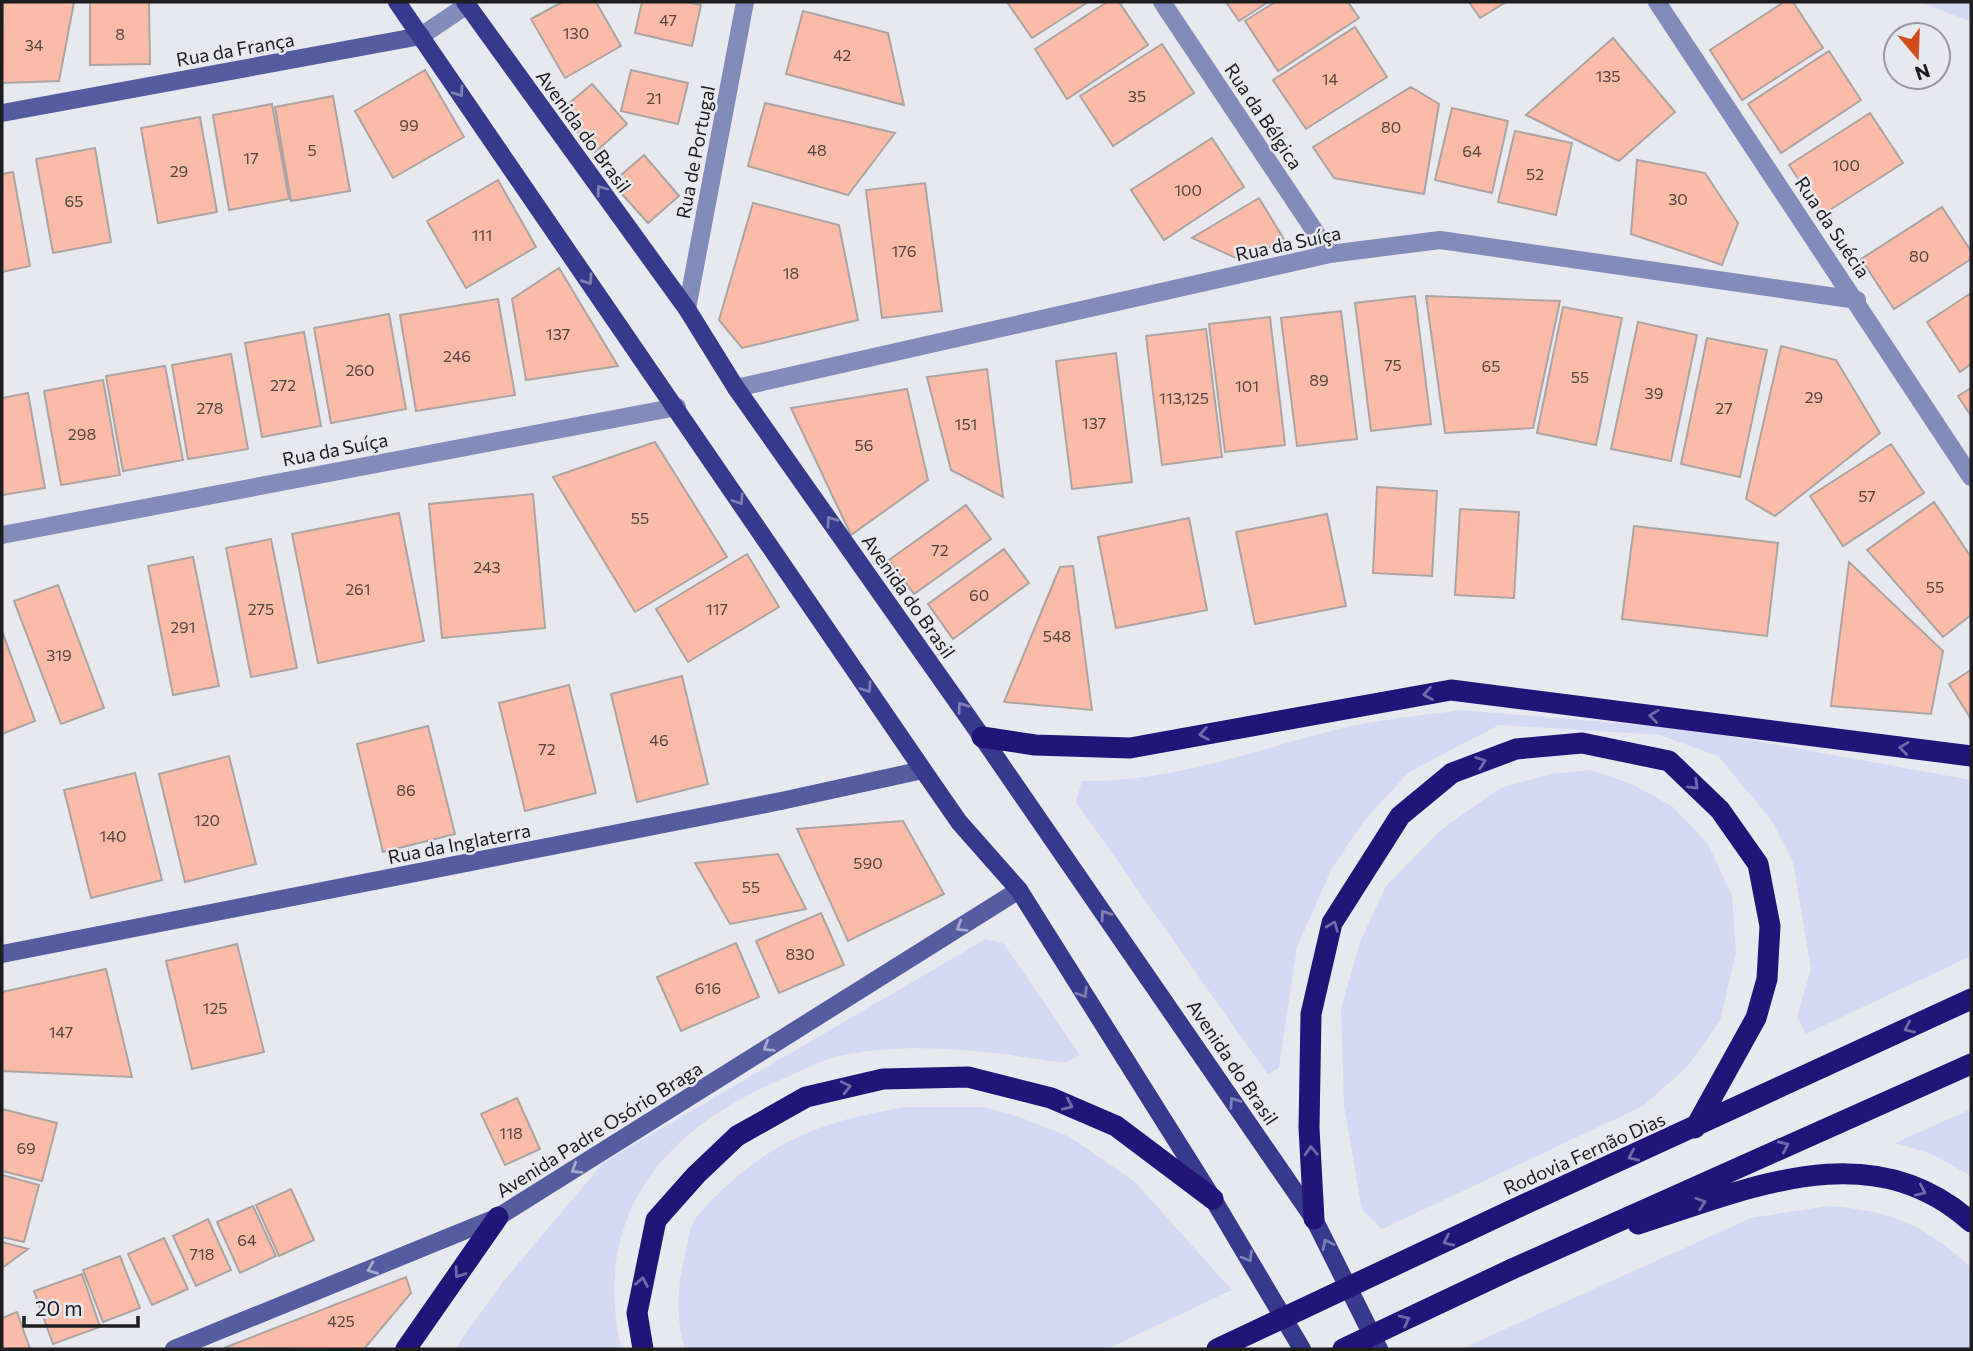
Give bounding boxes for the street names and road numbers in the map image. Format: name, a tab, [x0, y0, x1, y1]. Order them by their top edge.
street label: Rua da França	[174, 27, 296, 71]
street label: Rua da Bélgica	[1220, 59, 1308, 173]
street label: Avenida do Brasil	[532, 65, 636, 197]
street label: Rua de Portugal	[671, 83, 719, 221]
street label: Rua da Suécia	[1791, 172, 1875, 282]
street label: Rua da Suíça	[1233, 221, 1343, 265]
street label: Rua da Suíça	[280, 427, 390, 471]
street label: Avenida do Brasil	[858, 530, 960, 662]
street label: Rua da Inglaterra	[386, 818, 532, 868]
street label: Avenida do Brasil	[1183, 995, 1283, 1129]
street label: Avenida Padre Osório Braga	[492, 1056, 706, 1202]
street label: Rodovia Fernão Dias	[1499, 1107, 1669, 1199]

